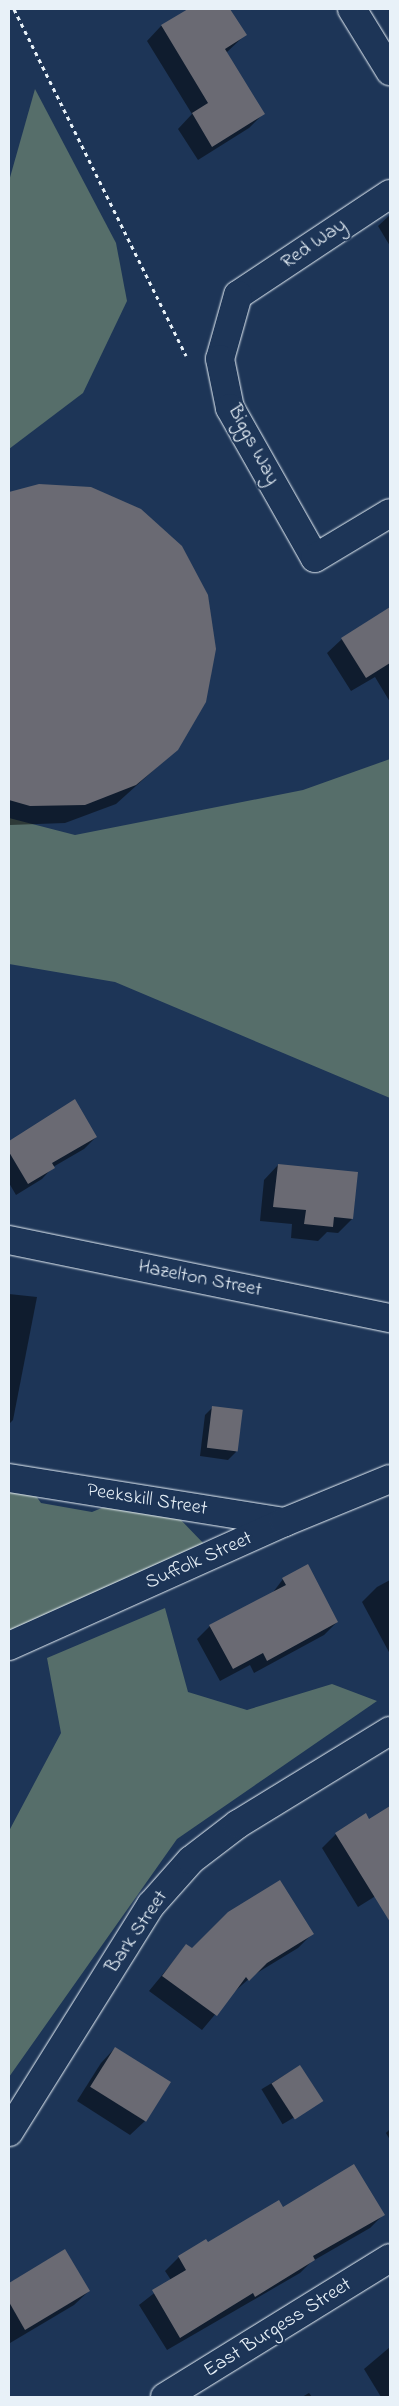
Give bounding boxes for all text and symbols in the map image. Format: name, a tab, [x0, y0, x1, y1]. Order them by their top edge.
street label: Red Way	[277, 213, 351, 275]
street label: Biggs Way	[222, 401, 284, 489]
street label: Hazelton Street	[136, 1255, 264, 1303]
street label: Peekskill Street	[85, 1479, 209, 1521]
street label: Suffolk Street	[142, 1527, 256, 1595]
street label: Bark Street	[101, 1886, 173, 1978]
street label: East Burgess Street	[200, 2273, 356, 2383]

